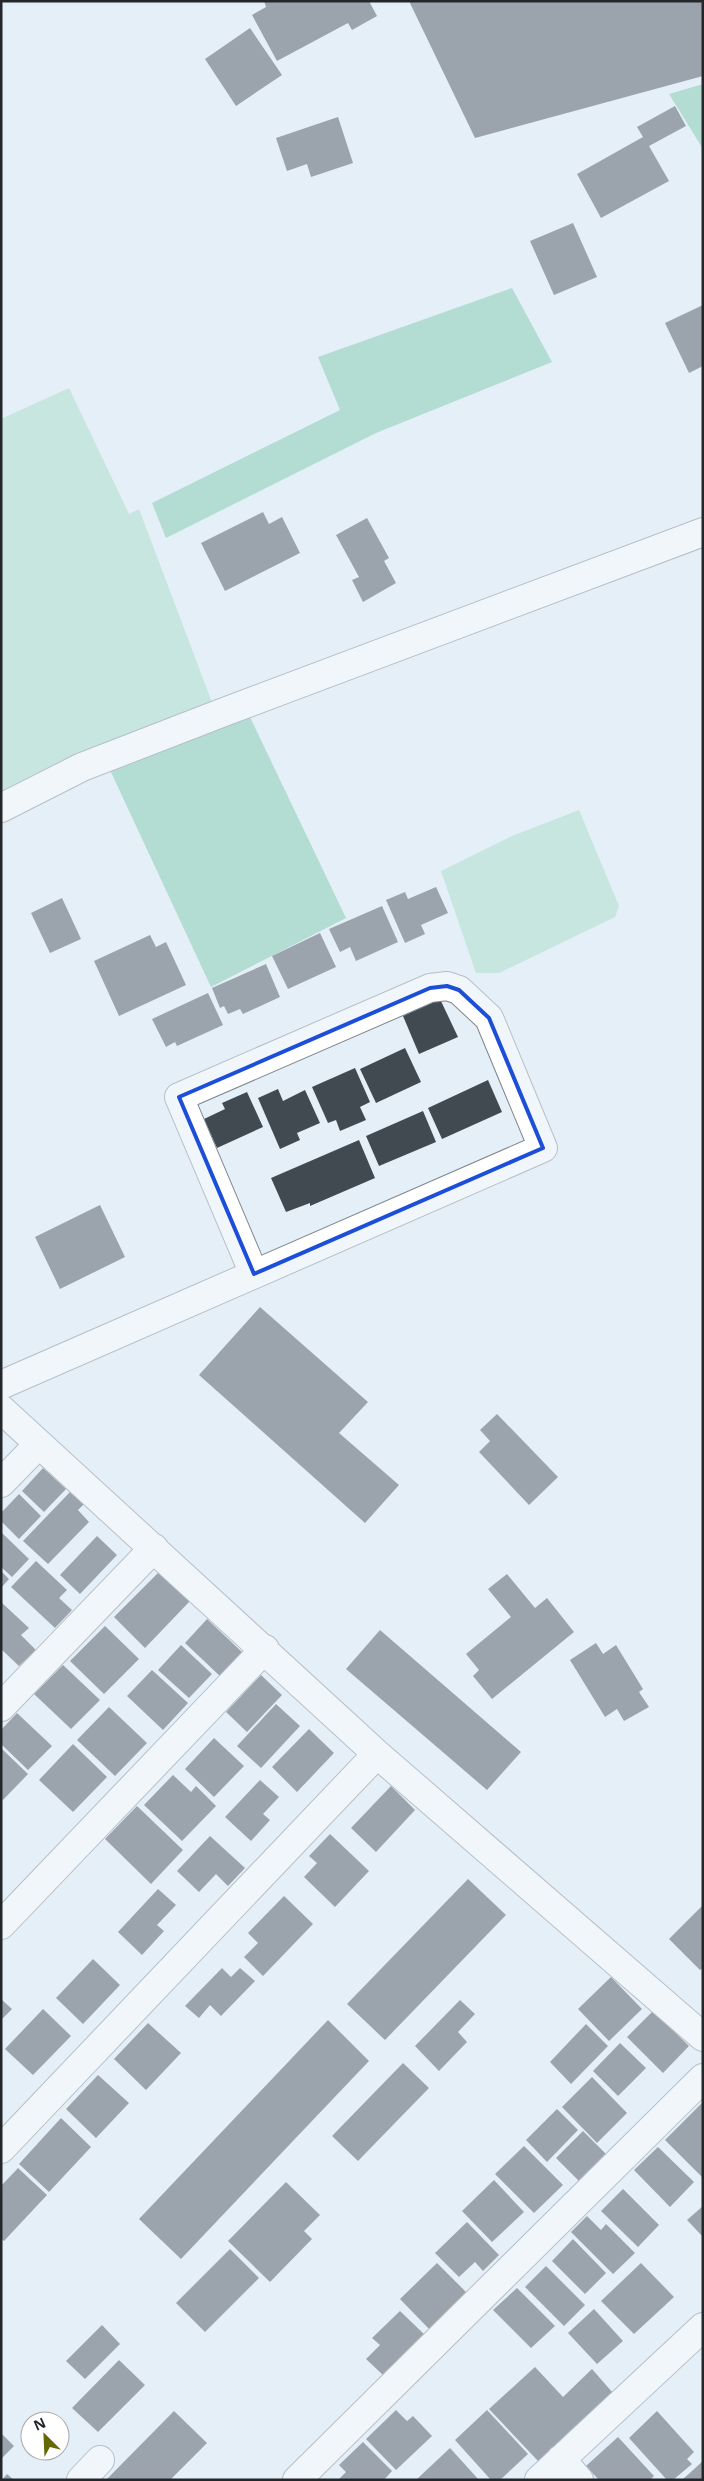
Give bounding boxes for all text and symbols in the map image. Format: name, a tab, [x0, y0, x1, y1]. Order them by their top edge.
north arrow	[20, 2411, 70, 2461]
text: N	[30, 2413, 49, 2435]

